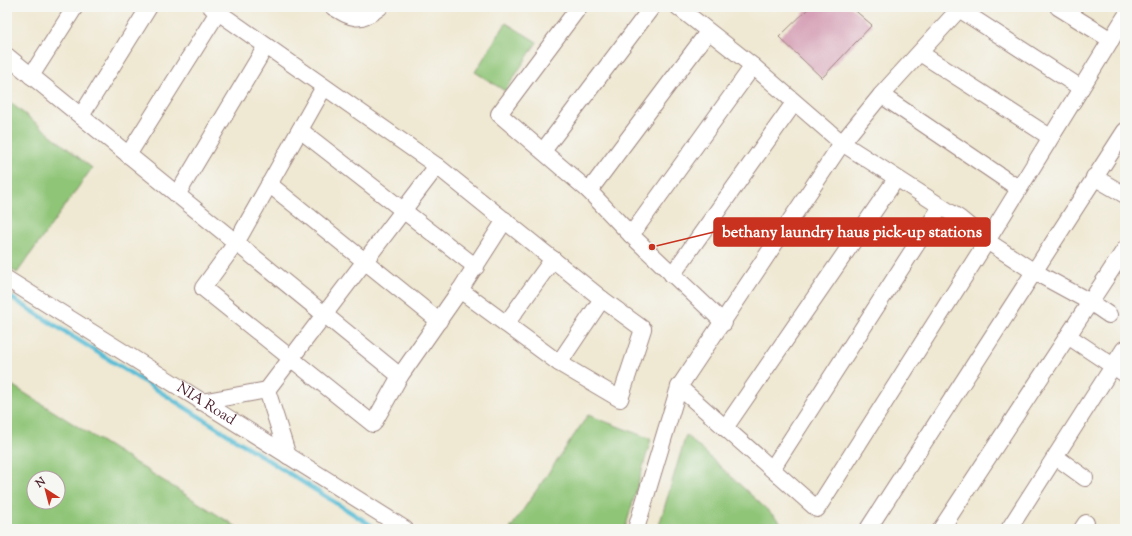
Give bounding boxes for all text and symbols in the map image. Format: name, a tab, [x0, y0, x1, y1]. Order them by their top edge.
callout: bethany laundry haus pick-up stations	[714, 218, 990, 246]
text: bethany laundry haus pick-up stations	[721, 222, 982, 245]
street label: NIA Road	[172, 378, 240, 431]
north arrow	[26, 470, 66, 510]
text: N	[32, 474, 49, 492]

